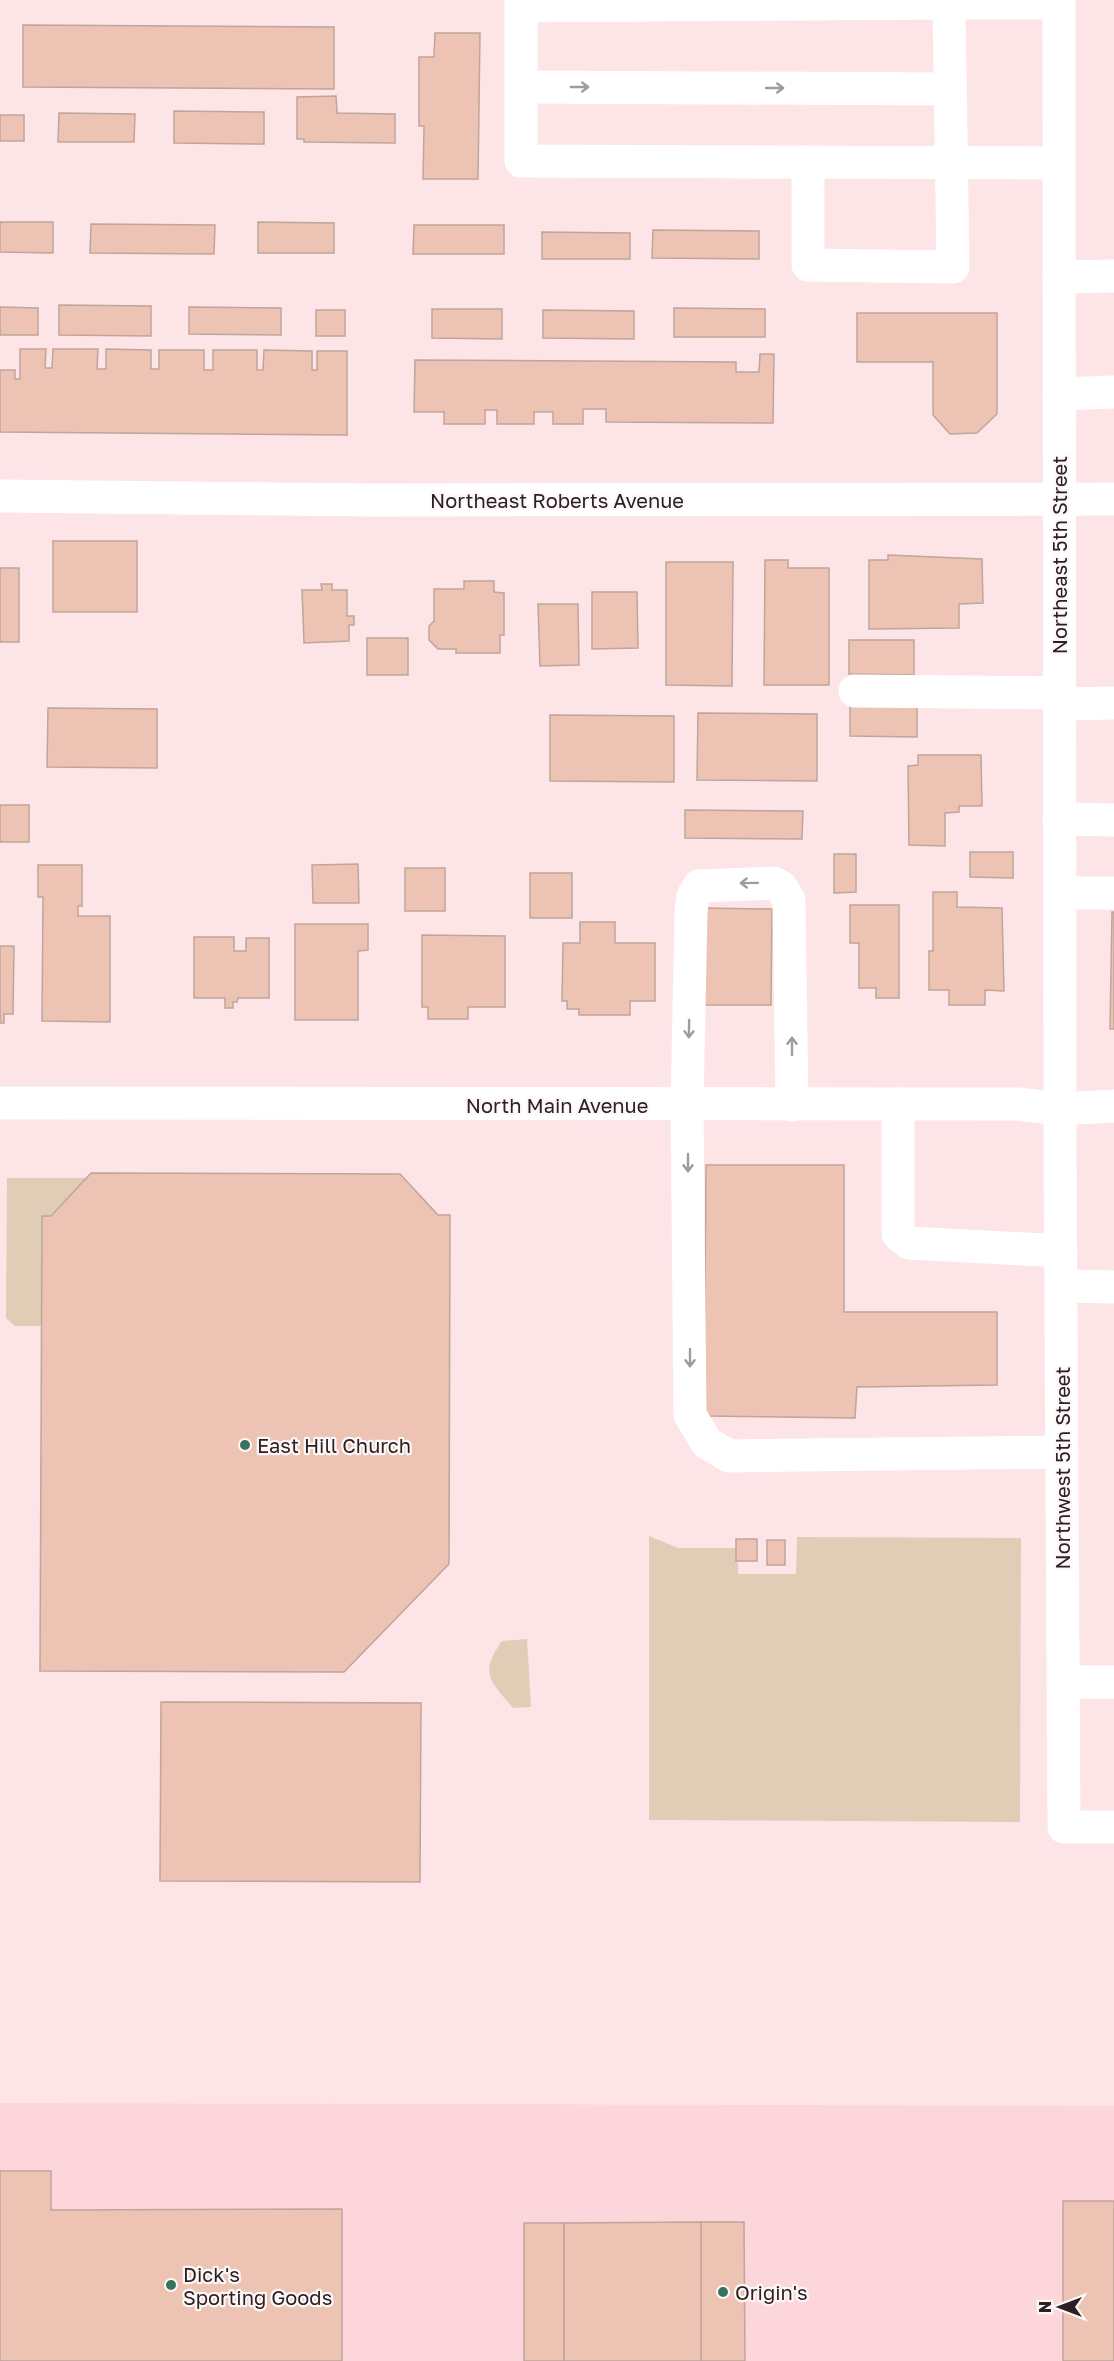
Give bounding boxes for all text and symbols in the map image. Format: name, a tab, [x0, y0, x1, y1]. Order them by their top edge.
one-way arrow	[569, 81, 589, 93]
one-way arrow	[764, 82, 784, 94]
street label: Northeast 5th Street	[1047, 456, 1071, 654]
street label: Northeast Roberts Avenue	[430, 488, 684, 512]
one-way arrow	[739, 877, 759, 888]
one-way arrow	[683, 1018, 695, 1038]
one-way arrow	[786, 1037, 798, 1057]
street label: North Main Avenue	[466, 1093, 648, 1117]
one-way arrow	[682, 1153, 694, 1173]
one-way arrow	[684, 1348, 695, 1368]
street label: Northwest 5th Street	[1050, 1367, 1074, 1569]
place label: East Hill Church	[257, 1433, 411, 1457]
marker: East Hill Church	[238, 1438, 252, 1452]
place label: Dick's Sporting Goods	[183, 2262, 332, 2309]
north arrow	[1030, 2277, 1090, 2337]
marker: Dick's Sporting Goods	[164, 2278, 178, 2292]
place label: Origin's	[735, 2280, 808, 2304]
marker: Origin's	[716, 2285, 730, 2299]
text: N	[1035, 2301, 1055, 2313]

